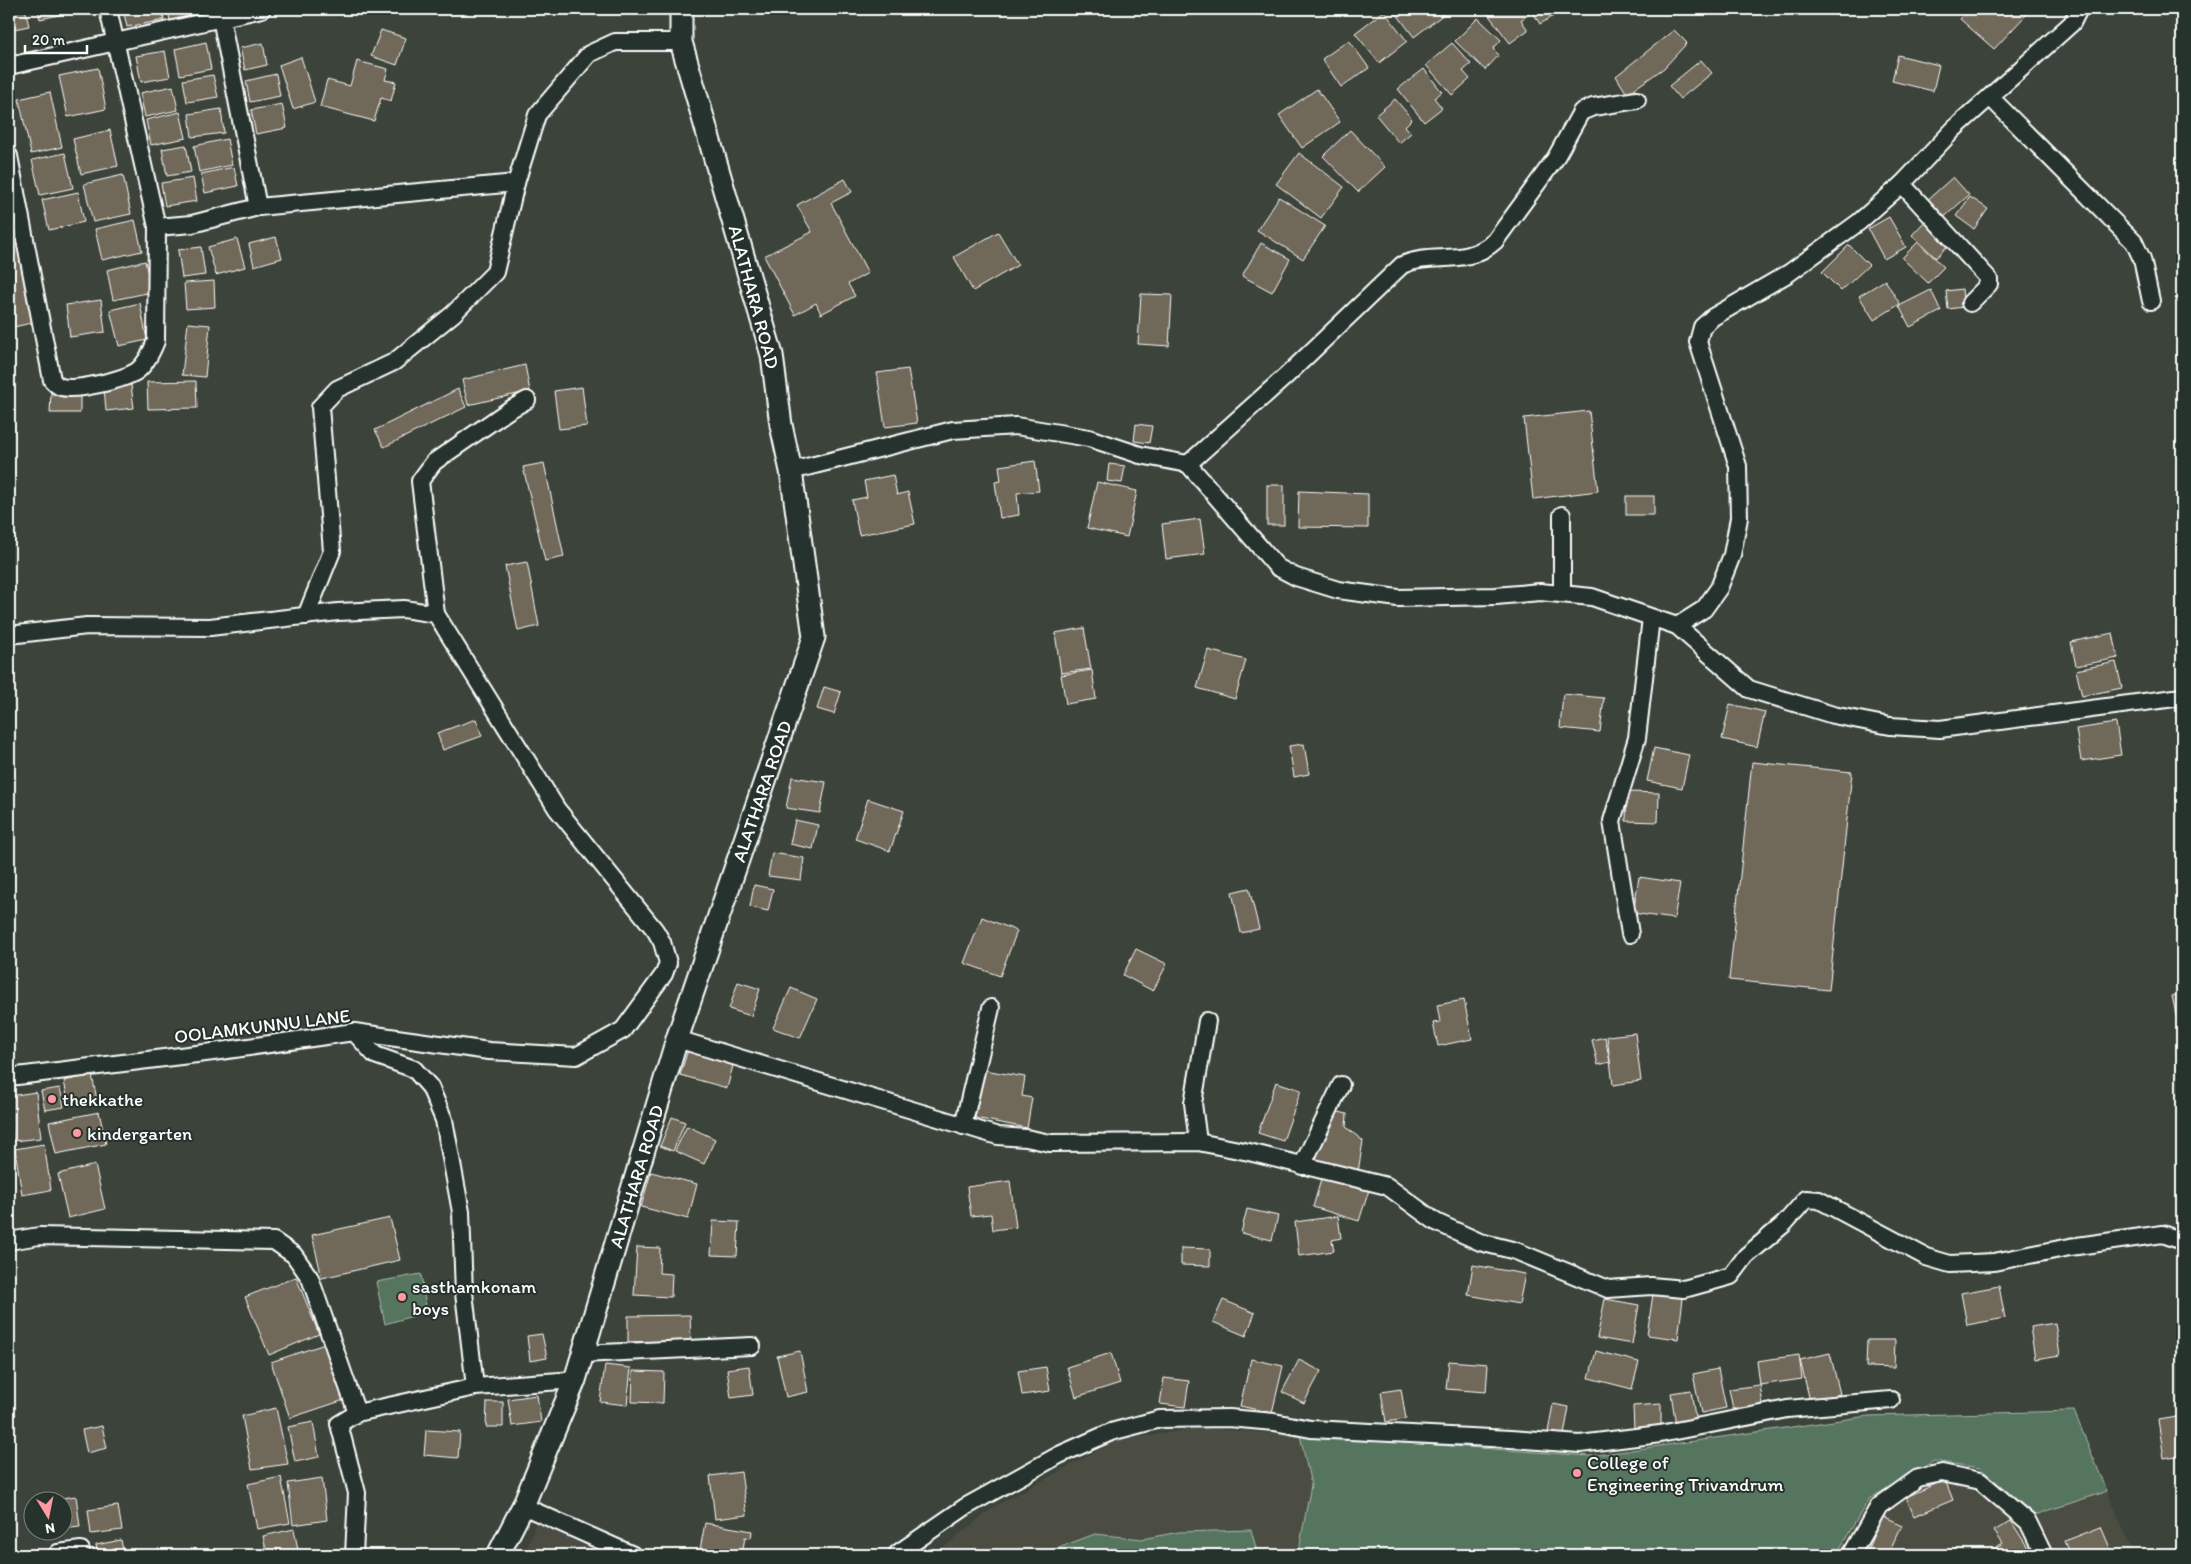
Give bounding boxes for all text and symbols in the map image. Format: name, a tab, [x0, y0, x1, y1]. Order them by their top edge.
scale bar	[25, 22, 88, 54]
text: 20 m	[32, 31, 66, 49]
street label: ALATHARA ROAD	[724, 223, 784, 371]
street label: ALATHARA ROAD	[727, 717, 796, 865]
street label: OOLAMKUNNU LANE	[173, 1004, 351, 1048]
place label: thekkathe	[62, 1088, 143, 1111]
marker: thekkathe	[46, 1093, 58, 1105]
street label: ALATHARA ROAD	[604, 1102, 668, 1250]
place label: kindergarten	[87, 1122, 192, 1145]
marker: kindergarten	[71, 1127, 83, 1139]
place label: sasthamkonam boys	[412, 1275, 537, 1320]
marker: sasthamkonam boys	[396, 1291, 408, 1303]
place label: College of Engineering Trivandrum	[1587, 1451, 1783, 1496]
marker: College of Engineering Trivandrum	[1571, 1467, 1583, 1479]
north arrow	[22, 1492, 72, 1542]
text: N	[44, 1519, 56, 1538]

